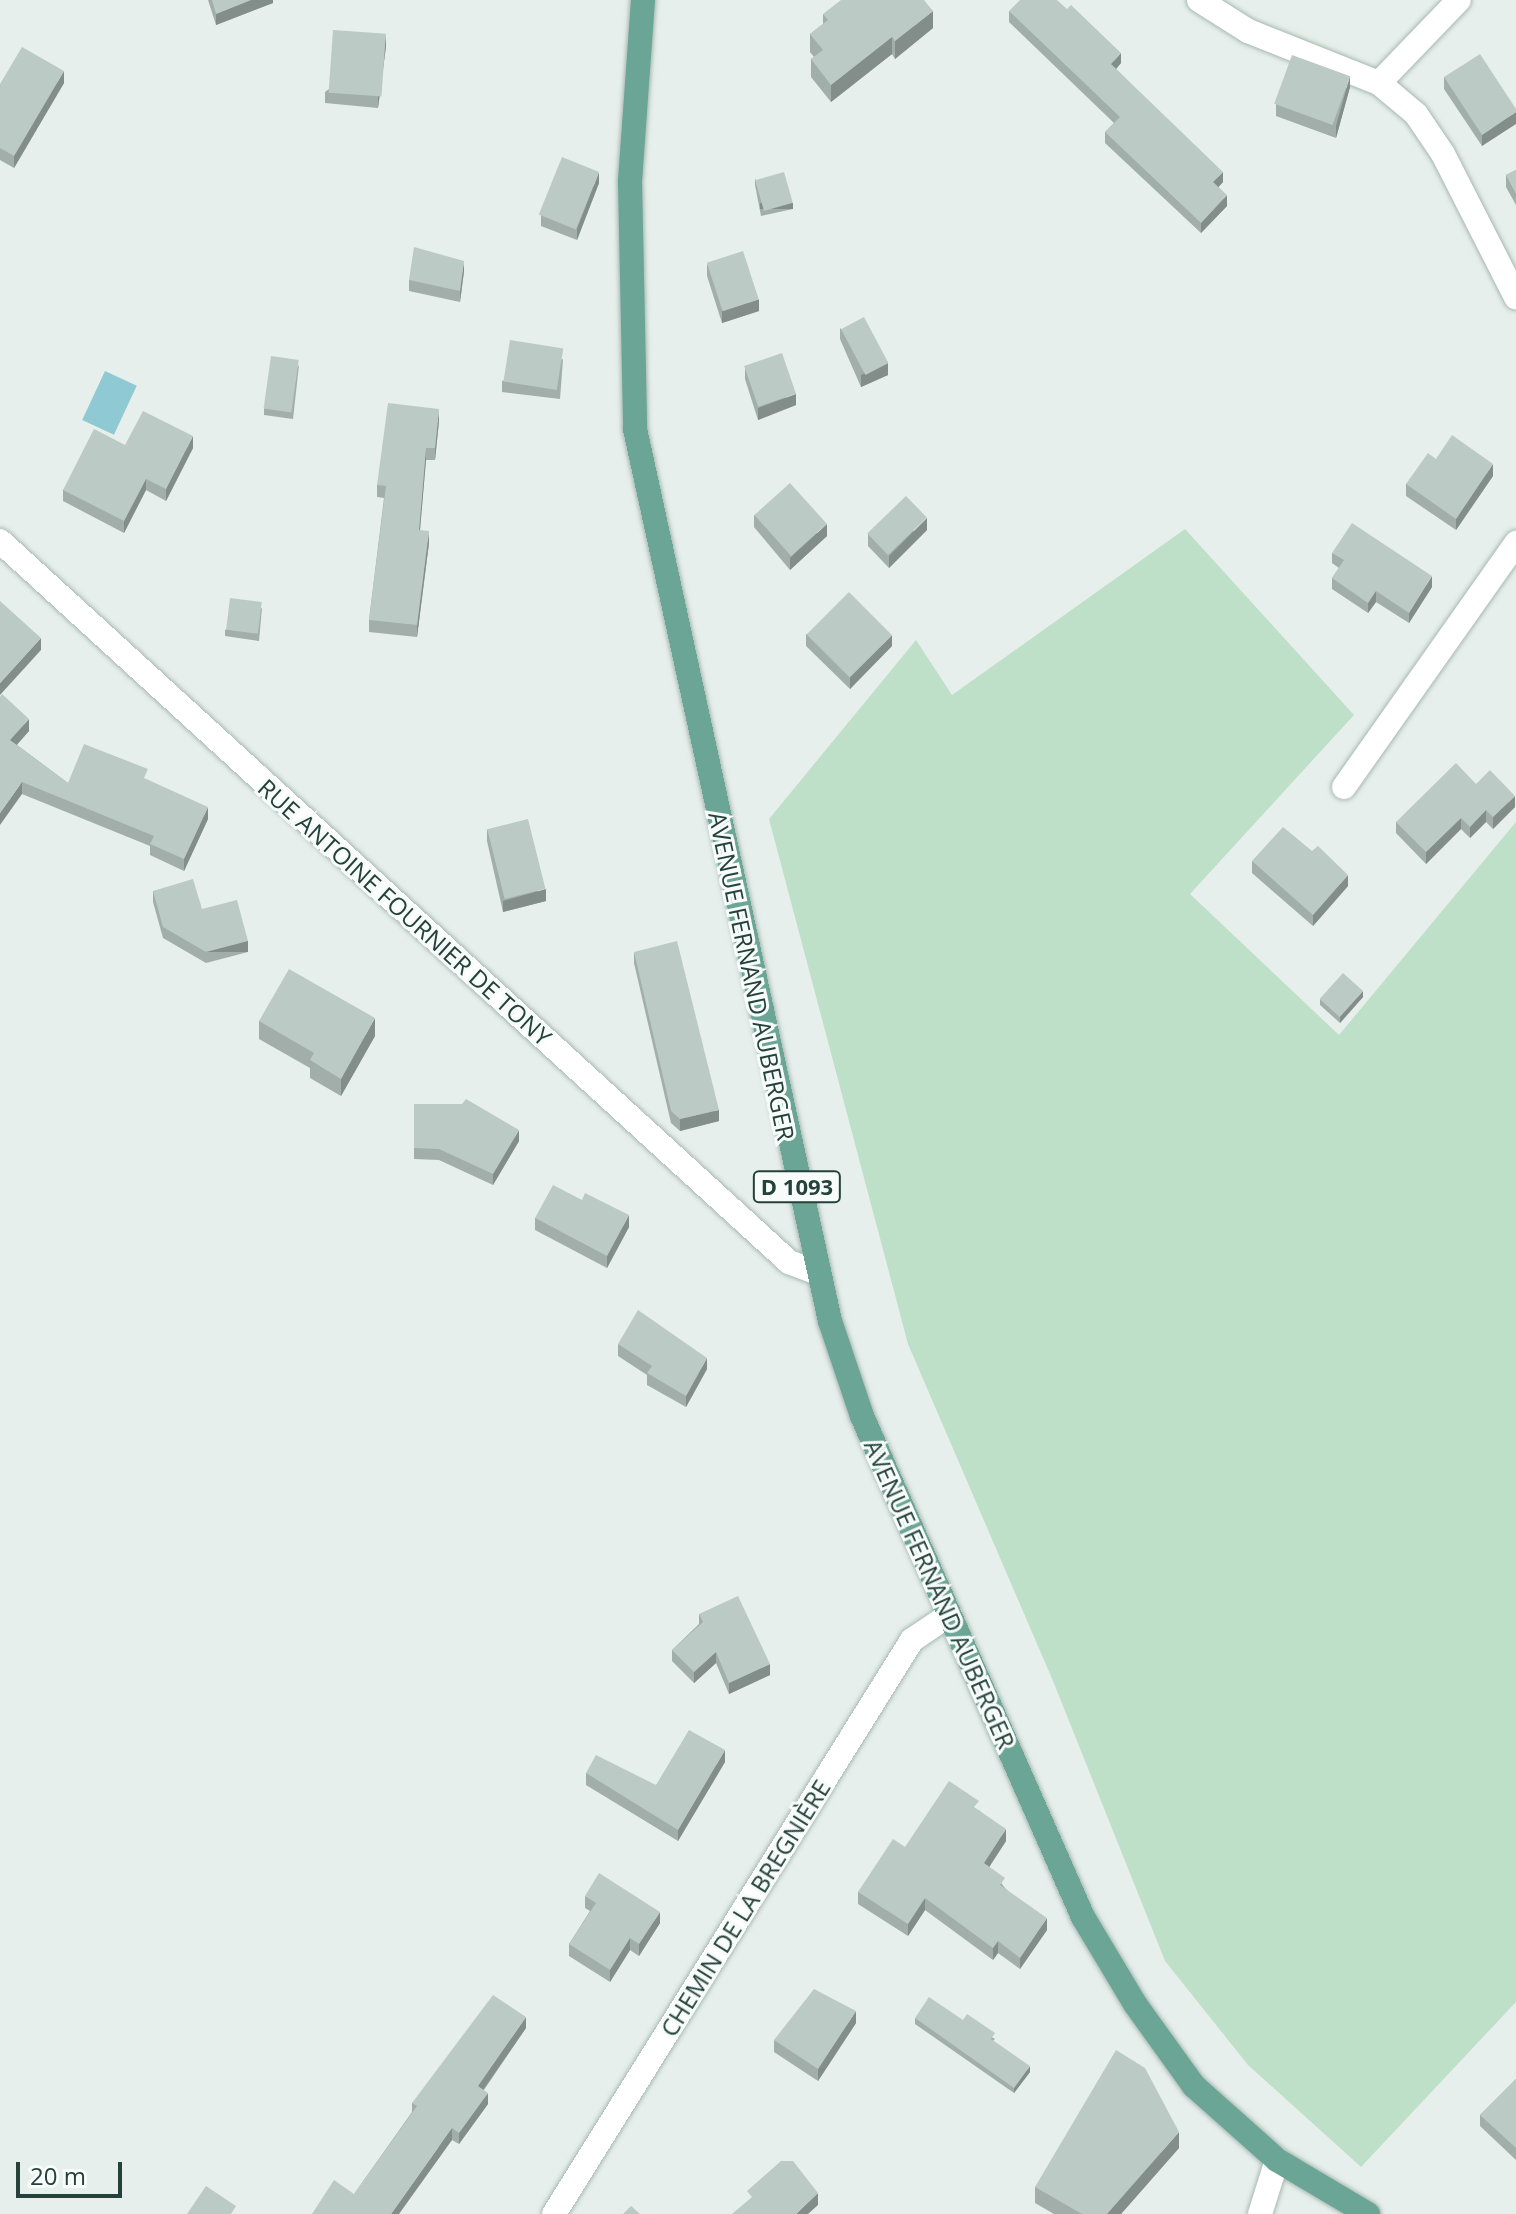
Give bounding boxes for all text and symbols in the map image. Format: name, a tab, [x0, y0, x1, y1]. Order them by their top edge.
street label: RUE ANTOINE FOURNIER DE TONY	[253, 773, 557, 1051]
street label: AVENUE FERNAND AUBERGER	[703, 809, 801, 1143]
road number: D 1093	[751, 1169, 843, 1205]
street label: AVENUE FERNAND AUBERGER	[859, 1435, 1021, 1753]
street label: CHEMIN DE LA BREGNIÈRE	[654, 1774, 836, 2042]
scale bar	[20, 2146, 126, 2196]
text: 20 m	[30, 2159, 86, 2192]

